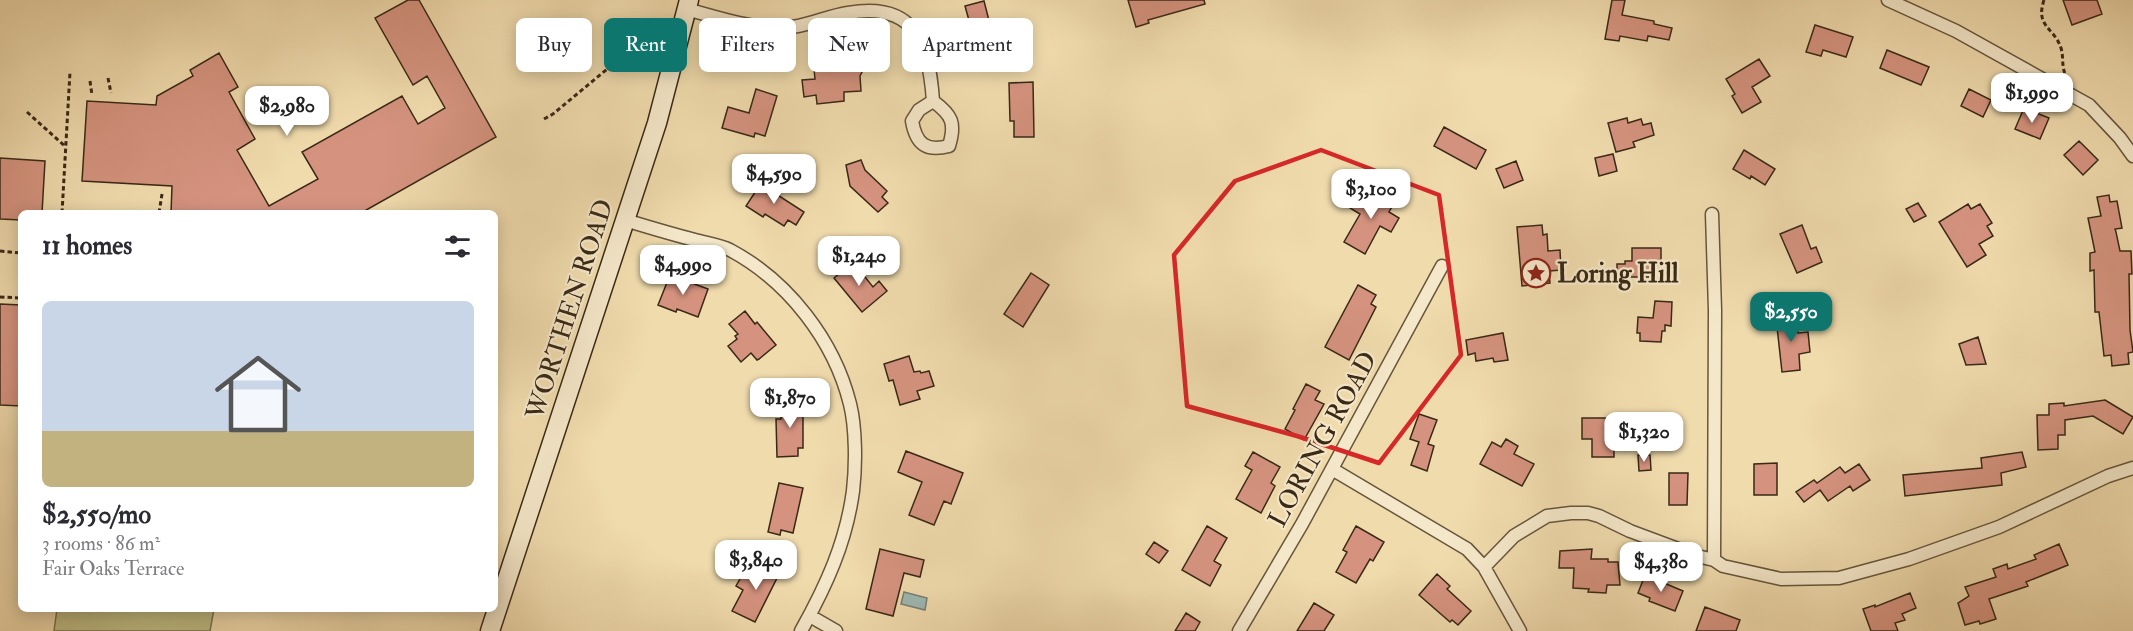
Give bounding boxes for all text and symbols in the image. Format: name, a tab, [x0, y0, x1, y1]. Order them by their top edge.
chip: Buy	[516, 18, 592, 72]
chip: Rent	[604, 18, 687, 72]
chip: Filters	[699, 18, 796, 72]
chip: New	[808, 18, 890, 72]
chip: Apartment	[902, 18, 1033, 72]
pin: $1,990	[1983, 73, 2081, 124]
text: $1,990	[2005, 80, 2059, 105]
pin: $2,980	[238, 86, 336, 137]
text: $2,980	[259, 93, 315, 118]
pin: $4,590	[725, 154, 823, 205]
text: $4,590	[746, 161, 802, 186]
pin: $3,100	[1322, 169, 1420, 220]
text: $3,100	[1345, 176, 1397, 201]
street label: WORTHEN ROAD	[519, 195, 621, 424]
text: 11 homes	[42, 230, 132, 262]
icon: filters	[441, 230, 474, 263]
pin: $1,240	[810, 236, 908, 287]
text: $1,240	[832, 243, 886, 268]
pin: $4,990	[634, 245, 732, 296]
text: $4,990	[654, 252, 712, 277]
place icon: Loring Hill	[1520, 257, 1552, 289]
place label: Loring Hill	[1557, 258, 1679, 291]
pin: $2,550	[1742, 292, 1840, 343]
text: $2,550	[1764, 299, 1818, 324]
icon: home	[204, 340, 312, 448]
street label: LORING ROAD	[1261, 346, 1384, 533]
pin: $1,870	[741, 378, 839, 429]
text: $1,870	[764, 385, 816, 410]
pin: $1,320	[1595, 412, 1693, 463]
text: $1,320	[1618, 419, 1670, 444]
text: $2,550/mo	[42, 499, 151, 531]
text: 3 rooms · 86 m²	[42, 531, 160, 556]
pin: $3,840	[707, 540, 805, 591]
pin: $4,380	[1612, 542, 1710, 593]
text: $3,840	[729, 547, 783, 572]
text: $4,380	[1634, 549, 1688, 574]
text: Fair Oaks Terrace	[42, 556, 184, 581]

